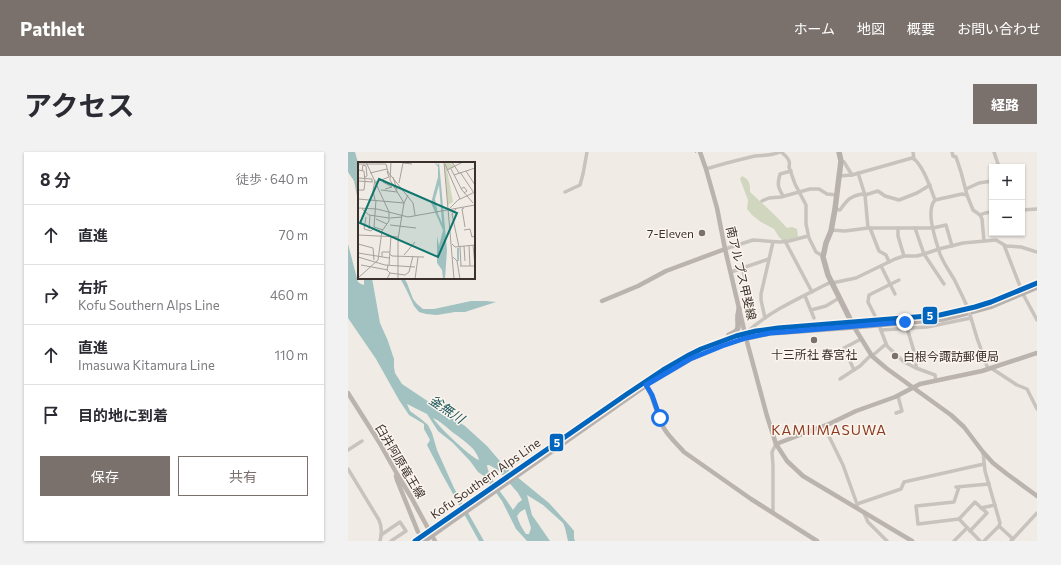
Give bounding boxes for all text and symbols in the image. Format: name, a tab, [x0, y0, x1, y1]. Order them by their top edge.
text: Pathlet	[20, 17, 85, 40]
text: ホーム	[793, 20, 835, 37]
text: 地図	[857, 20, 885, 37]
text: 概要	[907, 20, 935, 37]
text: お問い合わせ	[957, 20, 1041, 37]
button: 経路	[973, 84, 1037, 124]
text: アクセス	[24, 88, 135, 122]
inset map	[358, 162, 475, 279]
map controls	[989, 164, 1025, 236]
button: +	[989, 164, 1025, 200]
text: 8 分	[40, 169, 71, 190]
text: 徒歩 · 640 m	[236, 171, 308, 187]
button: −	[989, 200, 1025, 236]
icon: ahead	[40, 224, 62, 246]
street label: 南アルプス甲斐線	[724, 225, 760, 321]
text: 直進	[78, 226, 108, 244]
place label: 7-Eleven	[647, 226, 694, 240]
text: 70 m	[279, 227, 308, 243]
marker: 7-Eleven	[697, 228, 707, 238]
text: 右折	[78, 278, 108, 296]
icon: right	[40, 284, 62, 306]
text: 460 m	[270, 287, 308, 303]
text: Kofu Southern Alps Line	[78, 297, 220, 313]
line badge: 5	[922, 306, 938, 325]
text: 5	[927, 309, 933, 322]
route end	[896, 313, 914, 331]
marker: 十三所社 春宮社	[809, 335, 819, 345]
text: 直進	[78, 338, 108, 356]
icon: ahead	[40, 344, 62, 366]
text: 110 m	[275, 347, 308, 363]
place label: 十三所社 春宮社	[771, 347, 857, 361]
place label: 白根今諏訪郵便局	[903, 349, 999, 363]
marker: 白根今諏訪郵便局	[890, 351, 900, 361]
text: Imasuwa Kitamura Line	[78, 357, 215, 373]
water label: 釜無川	[426, 391, 469, 428]
icon: arrive	[40, 404, 62, 426]
text: 目的地に到着	[78, 406, 168, 424]
route start	[651, 409, 669, 427]
street label: 臼井阿原竜王線	[373, 421, 429, 501]
district label: KAMIIMASUWA	[771, 421, 887, 438]
line badge: 5	[549, 433, 564, 452]
street label: Kofu Southern Alps Line	[427, 435, 543, 521]
text: 5	[554, 436, 560, 449]
button: 保存	[40, 456, 170, 496]
button: 共有	[178, 456, 308, 496]

